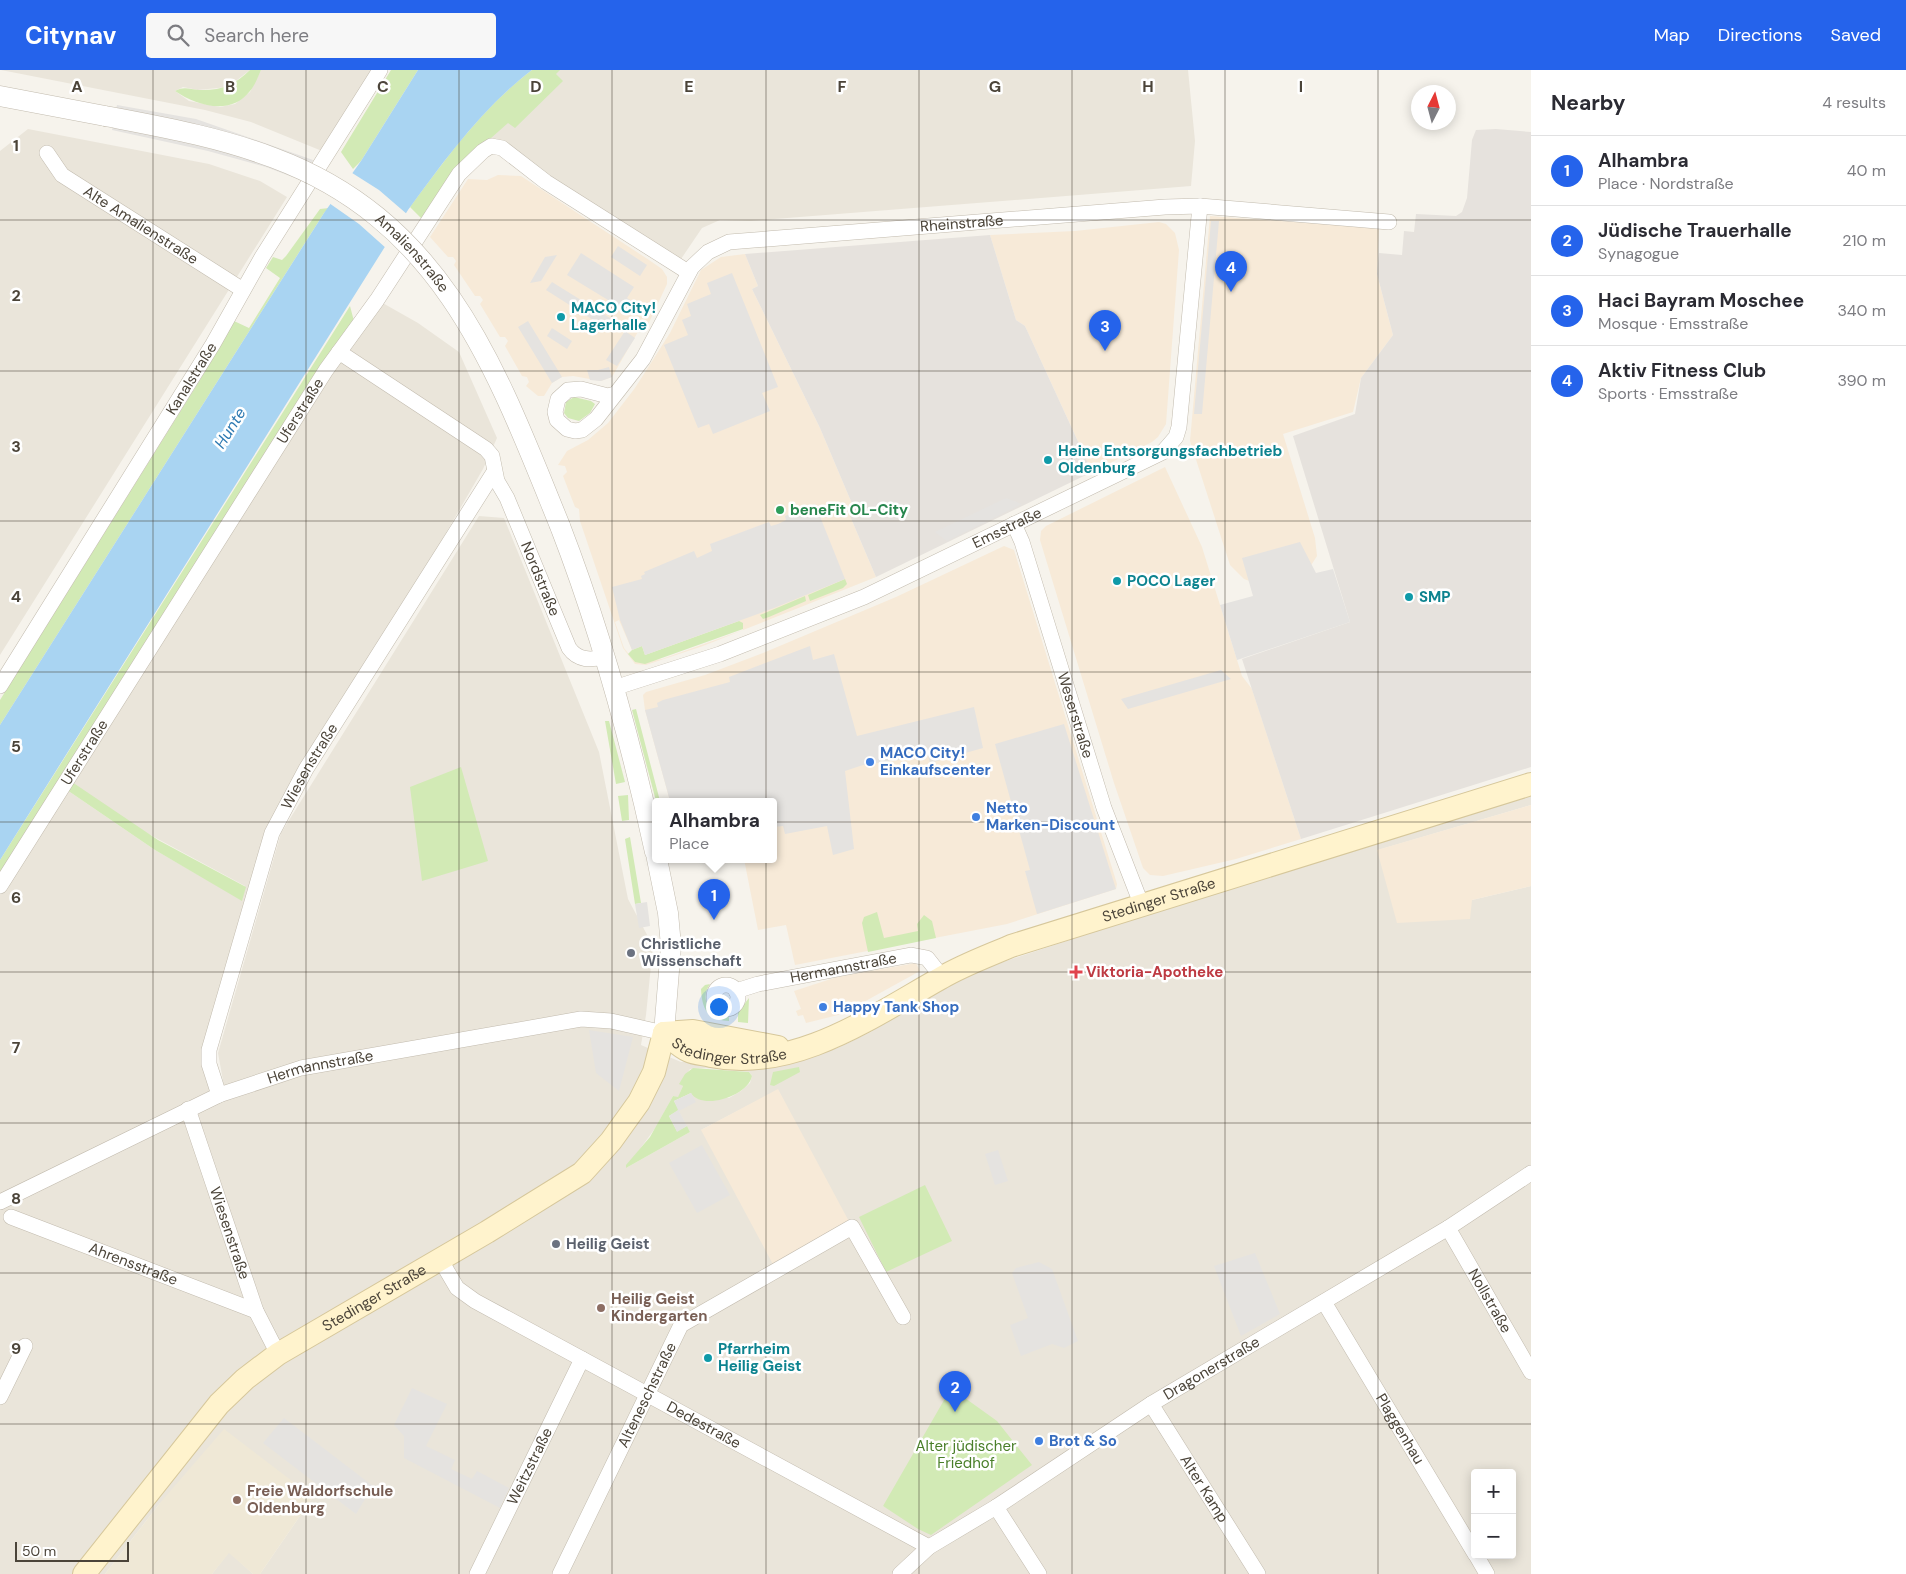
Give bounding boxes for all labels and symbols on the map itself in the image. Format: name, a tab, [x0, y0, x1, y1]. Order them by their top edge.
text: A	[71, 76, 83, 97]
text: B	[225, 76, 235, 97]
text: C	[377, 76, 389, 97]
text: D	[530, 76, 542, 97]
text: E	[684, 76, 694, 97]
text: F	[838, 76, 847, 97]
text: G	[989, 76, 1001, 97]
text: H	[1142, 76, 1154, 97]
text: I	[1299, 76, 1303, 97]
north arrow	[1411, 85, 1456, 130]
text: 1	[13, 135, 19, 156]
street label: Alte Amalienstraße	[80, 181, 202, 269]
street label: Amalienstraße	[371, 209, 454, 296]
street label: Rheinstraße	[919, 210, 1004, 237]
pin: 4	[1215, 251, 1247, 292]
text: 2	[11, 285, 21, 306]
place label: MACO City! Lagerhalle	[571, 298, 656, 335]
pin: 3	[1089, 310, 1121, 351]
marker: MACO City! Lagerhalle	[555, 311, 567, 323]
street label: Kanalstraße	[161, 339, 221, 419]
street label: Uferstraße	[272, 374, 328, 447]
water label: Hunte	[209, 404, 251, 452]
text: 3	[11, 436, 21, 457]
place label: Heine Entsorgungsfachbetrieb Oldenburg	[1058, 441, 1283, 478]
marker: Heine Entsorgungsfachbetrieb Oldenburg	[1042, 454, 1054, 466]
place label: beneFit OL-City	[790, 500, 908, 520]
street label: Emsstraße	[969, 502, 1045, 553]
marker: beneFit OL-City	[774, 504, 786, 516]
street label: Nordstraße	[516, 538, 565, 619]
place label: POCO Lager	[1127, 571, 1215, 591]
marker: POCO Lager	[1111, 575, 1123, 587]
text: 4	[11, 586, 21, 607]
place label: SMP	[1419, 587, 1451, 607]
marker: SMP	[1403, 591, 1415, 603]
street label: Weserstraße	[1053, 670, 1098, 761]
street label: Uferstraße	[56, 716, 113, 789]
street label: Wiesenstraße	[276, 720, 342, 813]
text: 5	[11, 736, 21, 757]
place label: MACO City! Einkaufscenter	[880, 743, 991, 780]
marker: MACO City! Einkaufscenter	[864, 756, 876, 768]
place label: Netto Marken-Discount	[986, 798, 1115, 835]
marker: Netto Marken-Discount	[970, 811, 982, 823]
street label: Stedinger Straße	[1100, 873, 1218, 927]
pin: 1	[698, 879, 730, 920]
text: 6	[11, 887, 21, 908]
place label: Christliche Wissenschaft	[641, 934, 742, 971]
marker: Christliche Wissenschaft	[625, 947, 637, 959]
street label: Hermannstraße	[788, 948, 898, 988]
place label: Viktoria-Apotheke	[1086, 962, 1223, 982]
marker: Viktoria-Apotheke	[1070, 966, 1082, 978]
your location	[706, 994, 732, 1020]
place label: Happy Tank Shop	[833, 997, 959, 1017]
marker: Happy Tank Shop	[817, 1001, 829, 1013]
street label: Stedinger Straße	[667, 1033, 789, 1069]
text: 7	[12, 1037, 21, 1058]
street label: Hermannstraße	[264, 1046, 375, 1088]
street label: Wiesenstraße	[205, 1184, 255, 1282]
text: 8	[11, 1188, 21, 1209]
place label: Heilig Geist	[566, 1234, 650, 1254]
street label: Ahrensstraße	[86, 1238, 181, 1290]
marker: Heilig Geist	[550, 1238, 562, 1250]
street label: Stedinger Straße	[319, 1260, 430, 1336]
street label: Nollstraße	[1464, 1265, 1516, 1337]
place label: Heilig Geist Kindergarten	[611, 1289, 707, 1326]
marker: Heilig Geist Kindergarten	[595, 1302, 607, 1314]
street label: Dragonerstraße	[1160, 1332, 1263, 1405]
text: 9	[11, 1338, 21, 1359]
street label: Alteneschstraße	[613, 1339, 681, 1451]
place label: Pfarrheim Heilig Geist	[718, 1339, 802, 1376]
marker: Pfarrheim Heilig Geist	[702, 1352, 714, 1364]
pin: 2	[939, 1371, 971, 1412]
street label: Plaggenhau	[1371, 1390, 1429, 1468]
street label: Dedestraße	[663, 1397, 745, 1453]
street label: Weitzstraße	[502, 1424, 557, 1508]
place label: Brot & So	[1049, 1431, 1117, 1451]
marker: Brot & So	[1033, 1435, 1045, 1447]
park label: Alter jüdischer Friedhof	[915, 1436, 1017, 1473]
street label: Alter Kamp	[1175, 1451, 1233, 1526]
place label: Freie Waldorfschule Oldenburg	[247, 1481, 393, 1518]
marker: Freie Waldorfschule Oldenburg	[231, 1494, 243, 1506]
scale bar	[15, 1539, 129, 1562]

